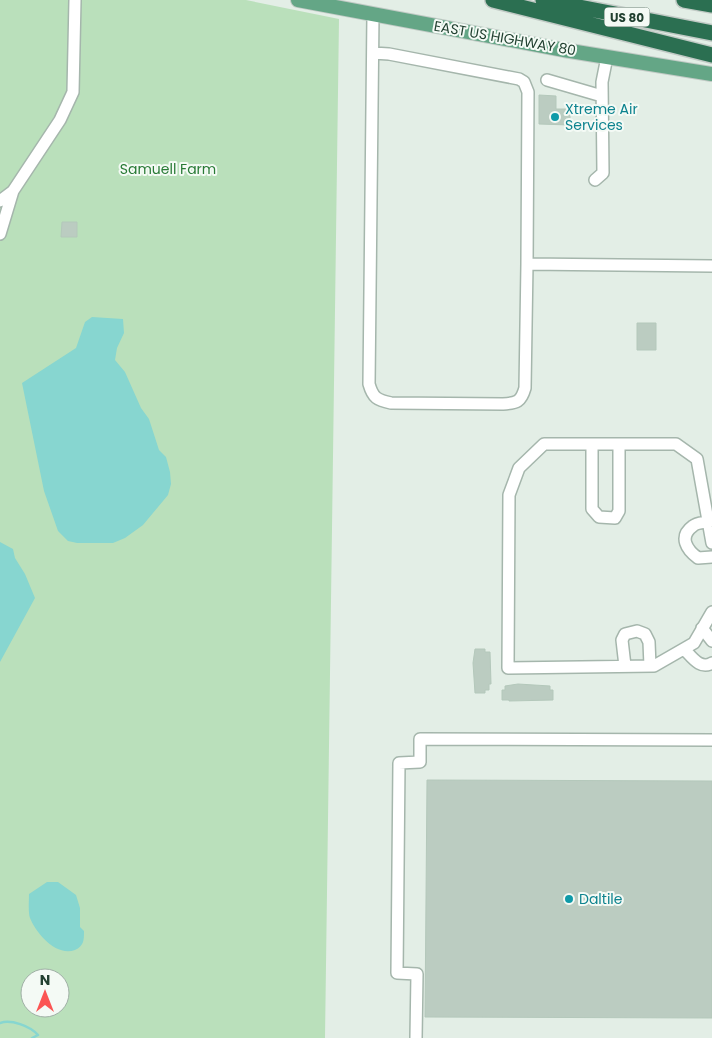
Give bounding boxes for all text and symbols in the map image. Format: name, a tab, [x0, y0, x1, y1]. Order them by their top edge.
road number: US 80	[604, 8, 650, 26]
street label: EAST US HIGHWAY 80	[432, 16, 578, 60]
place label: Xtreme Air Services	[565, 99, 638, 135]
marker: Xtreme Air Services	[549, 111, 561, 123]
park label: Samuell Farm	[120, 159, 216, 179]
place label: Daltile	[579, 889, 623, 909]
marker: Daltile	[563, 893, 575, 905]
north arrow	[20, 968, 70, 1018]
text: N	[40, 970, 50, 990]

